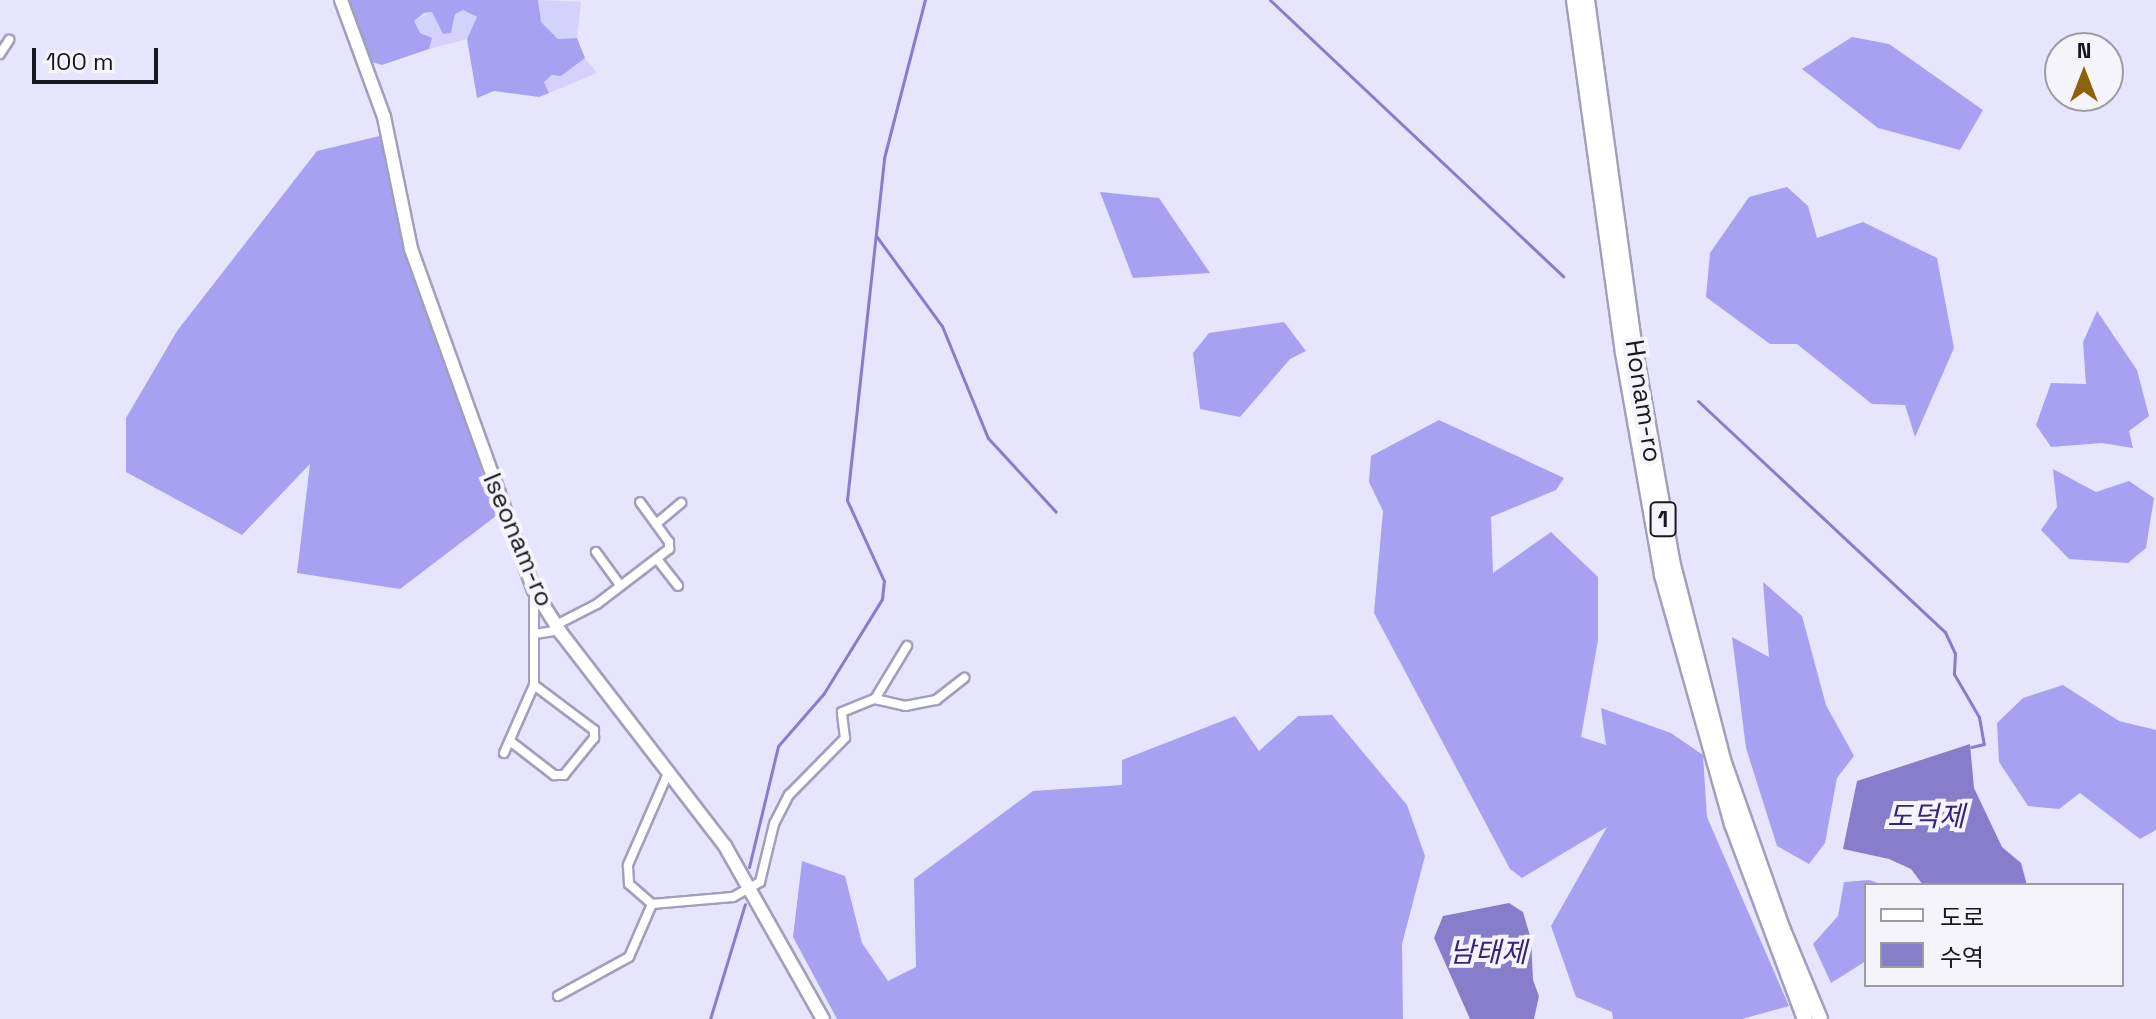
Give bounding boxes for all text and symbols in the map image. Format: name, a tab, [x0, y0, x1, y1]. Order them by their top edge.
scale bar	[36, 32, 162, 82]
north arrow	[2044, 32, 2124, 112]
text: N	[2077, 36, 2091, 64]
text: 100 m	[46, 46, 114, 77]
street label: Honam-ro	[1618, 338, 1668, 464]
street label: Iseonam-ro	[476, 469, 560, 611]
road number: 1	[1649, 499, 1677, 539]
water label: 도덕제	[1887, 799, 1965, 833]
legend	[1864, 883, 2124, 987]
text: 도로	[1940, 902, 1984, 933]
water label: 남태제	[1449, 935, 1527, 969]
text: 수역	[1940, 942, 1984, 973]

